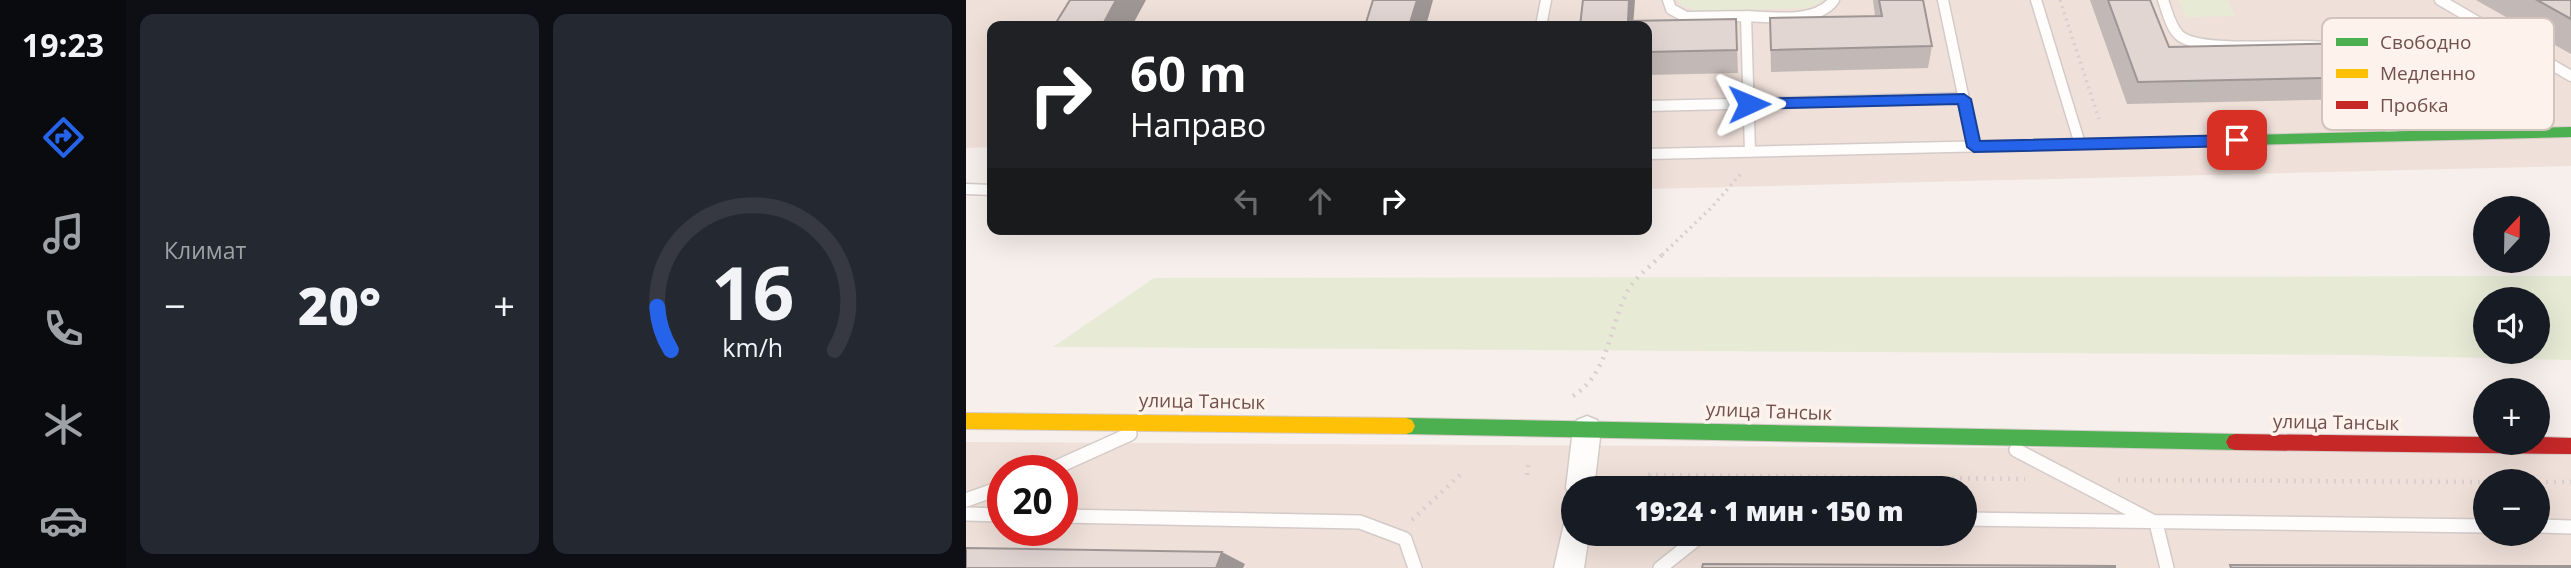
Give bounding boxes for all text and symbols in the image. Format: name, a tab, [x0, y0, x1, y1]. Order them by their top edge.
legend	[2322, 18, 2554, 130]
text: 19:23	[22, 23, 104, 66]
text: Свободно	[2380, 29, 2471, 55]
text: 60 m	[1130, 40, 1247, 106]
icon: right	[1015, 49, 1106, 140]
text: Медленно	[2380, 60, 2476, 86]
position arrow	[1712, 67, 1786, 141]
text: Пробка	[2380, 92, 2449, 118]
text: Направо	[1130, 103, 1266, 146]
pin	[2207, 110, 2267, 170]
icon: directions	[39, 113, 88, 162]
icon: arrive	[2218, 121, 2256, 159]
icon: left	[1228, 182, 1266, 220]
icon: ahead	[1301, 182, 1339, 220]
icon: right	[1374, 182, 1412, 220]
north arrow	[2473, 196, 2550, 273]
map controls	[2473, 196, 2550, 546]
icon: music	[39, 209, 88, 258]
text: Климат	[164, 234, 246, 266]
text: 16	[711, 242, 794, 341]
text: 20°	[298, 269, 381, 340]
text: −	[164, 279, 186, 331]
text: +	[493, 279, 515, 331]
button: sound	[2473, 287, 2550, 364]
icon: phone	[39, 304, 88, 353]
text: km/h	[722, 330, 783, 364]
button: +	[2473, 378, 2550, 455]
street label: улица Тансык	[1139, 387, 1266, 415]
street label: улица Тансык	[1705, 396, 1833, 426]
icon: climate	[39, 400, 88, 449]
street label: улица Тансык	[2273, 408, 2400, 436]
speed limit sign: 20	[987, 455, 1078, 546]
button: −	[2473, 469, 2550, 546]
text: 19:24 · 1 мин · 150 m	[1634, 493, 1904, 529]
icon: car	[39, 496, 88, 545]

